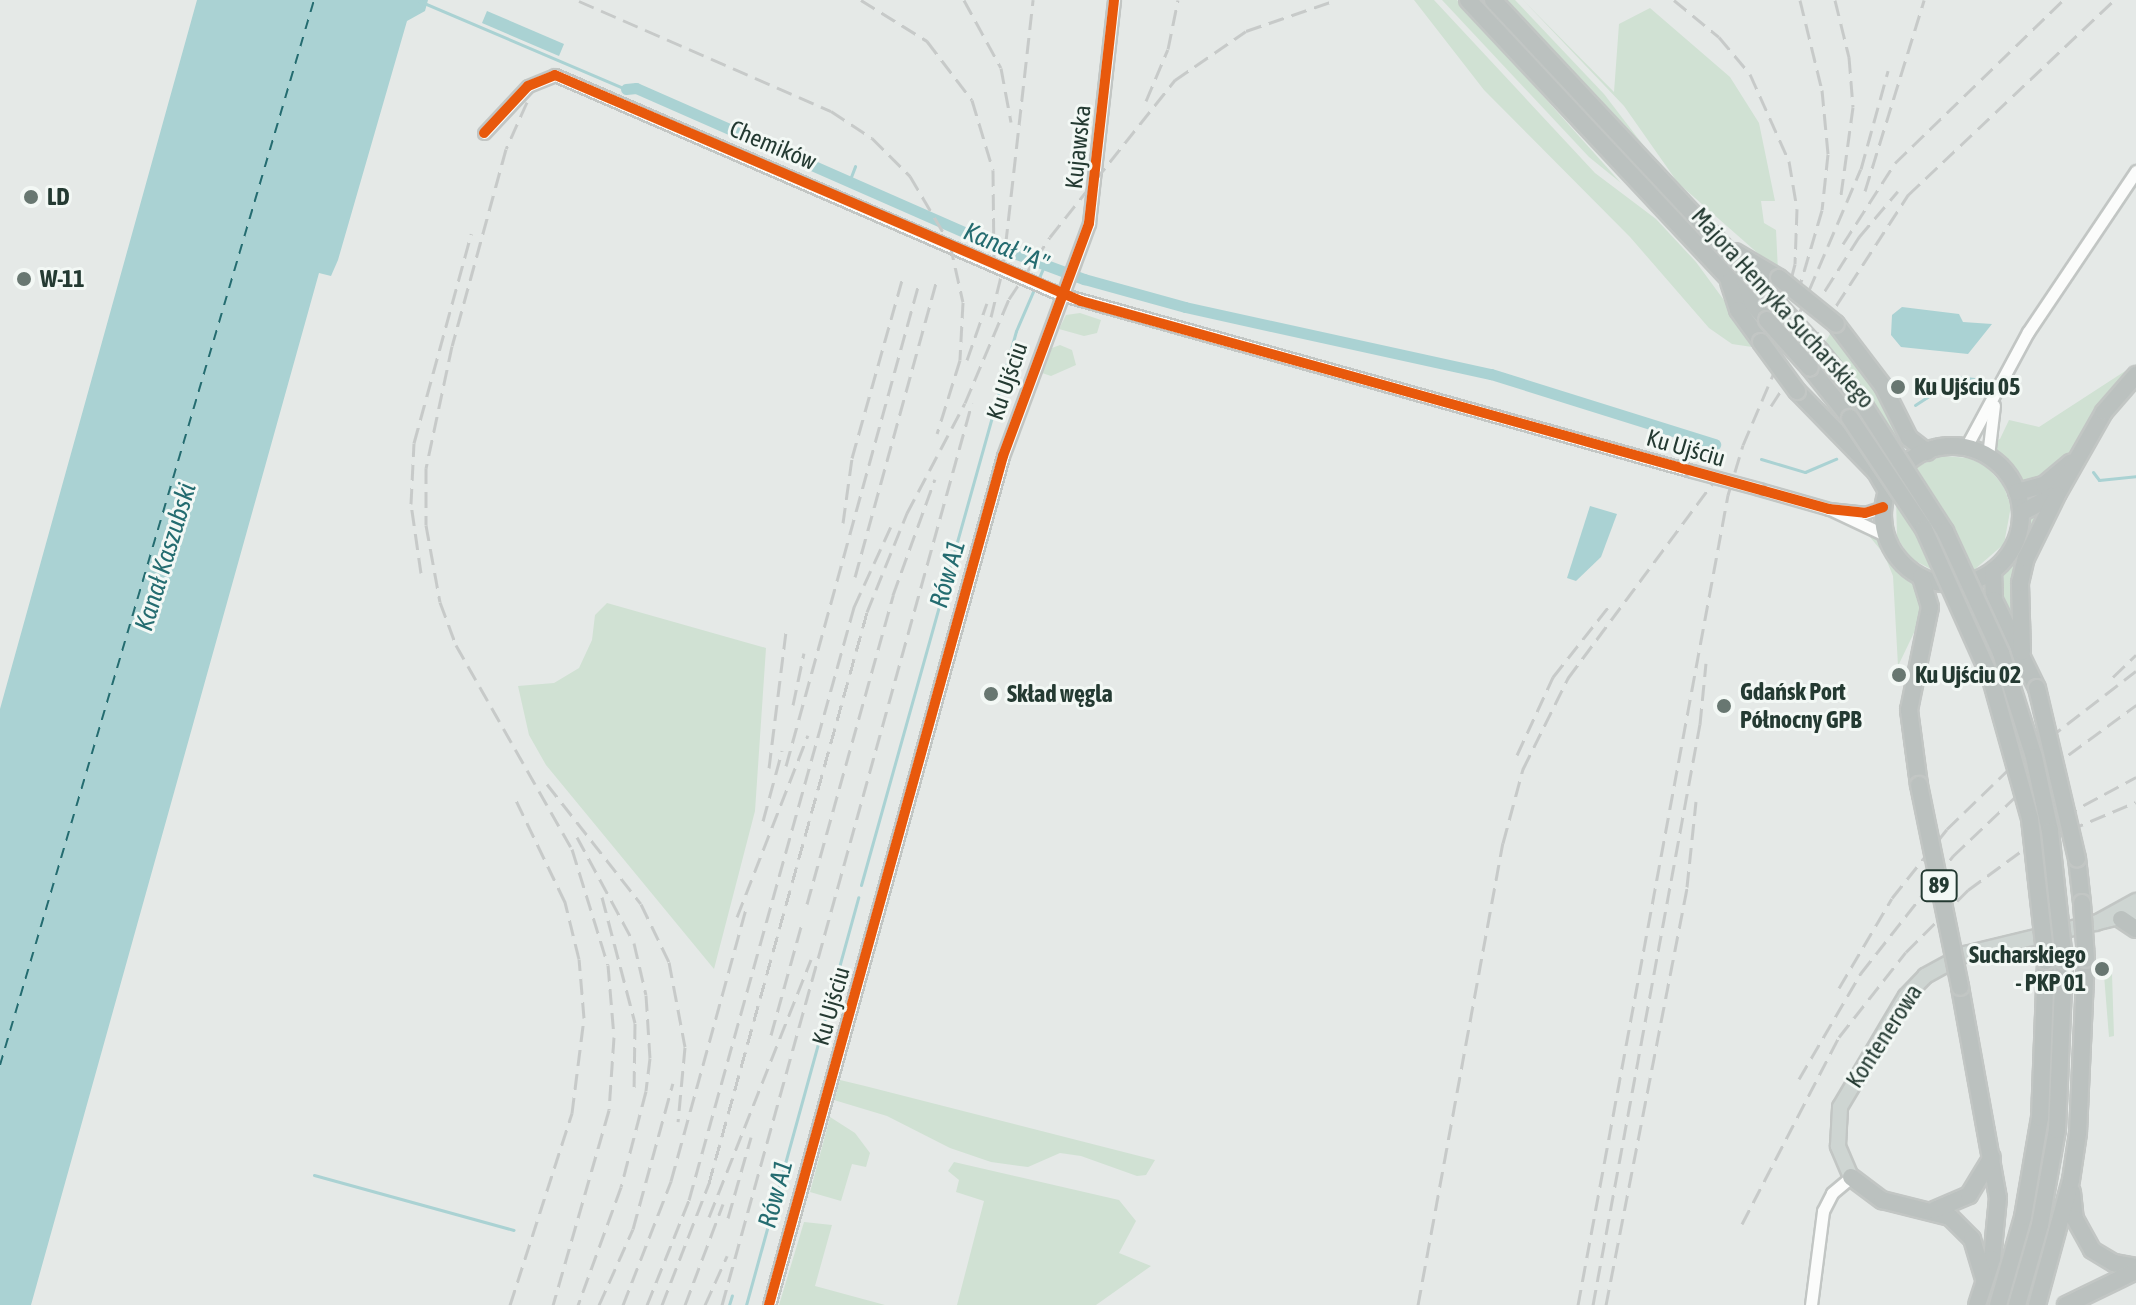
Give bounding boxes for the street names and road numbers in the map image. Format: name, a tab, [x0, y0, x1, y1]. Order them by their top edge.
street label: Kujawska	[1059, 104, 1097, 190]
street label: Chemików	[725, 114, 821, 176]
street label: Majora Henryka Sucharskiego	[1685, 202, 1881, 414]
street label: Ku Ujściu	[980, 338, 1034, 424]
street label: Ku Ujściu	[1643, 423, 1729, 473]
road number: 89	[1919, 868, 1959, 904]
street label: Ku Ujściu	[806, 963, 856, 1049]
street label: Kontenerowa	[1840, 979, 1928, 1093]

